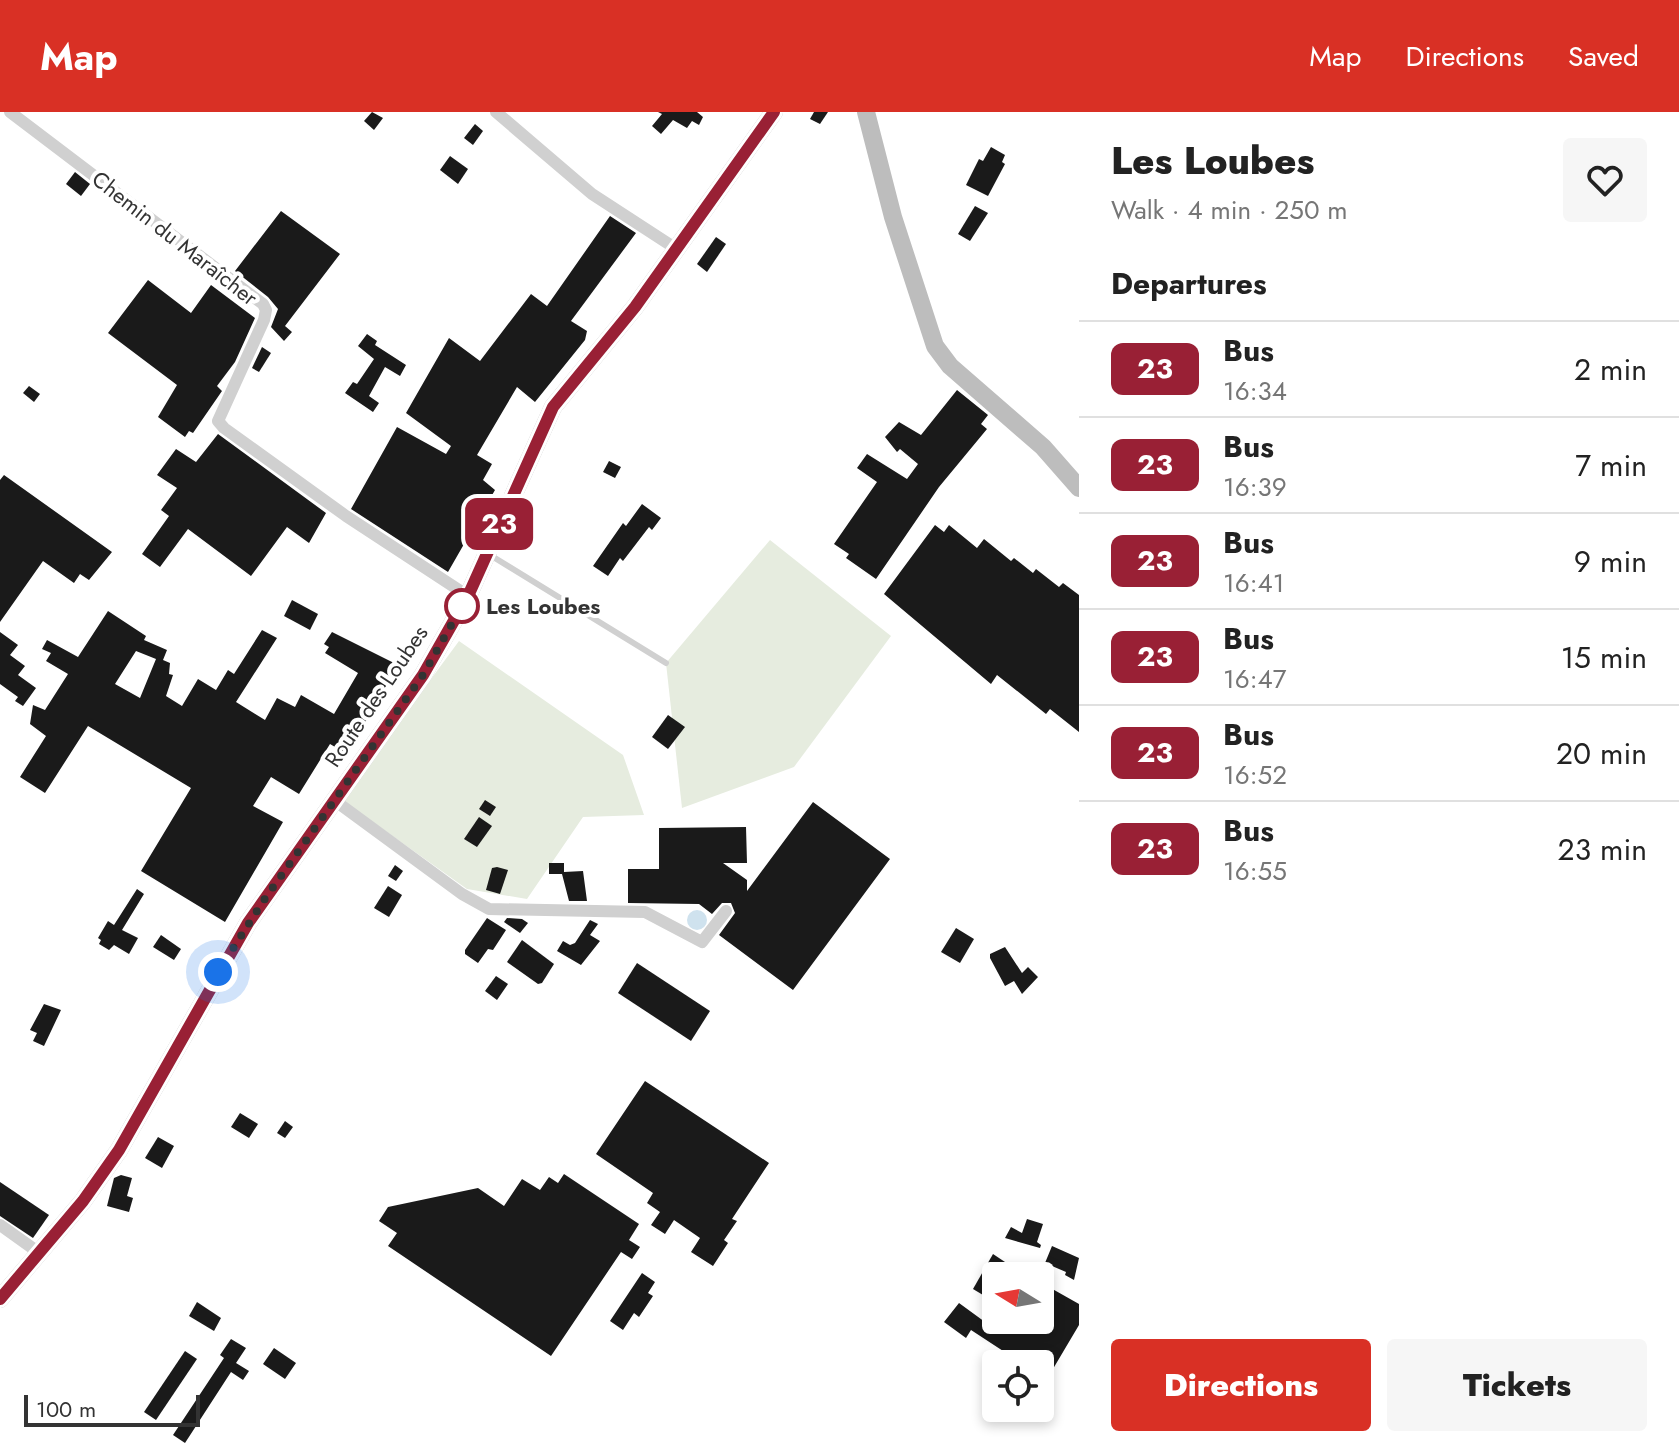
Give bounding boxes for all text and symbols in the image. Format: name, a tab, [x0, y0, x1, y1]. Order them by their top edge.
text: Map	[40, 29, 118, 84]
text: Map	[1309, 36, 1361, 77]
text: Directions	[1405, 36, 1524, 77]
text: Saved	[1568, 36, 1639, 77]
text: Les Loubes	[1111, 133, 1314, 188]
button: heart	[1563, 138, 1647, 222]
street label: Chemin du Maraîcher	[85, 163, 265, 313]
text: Walk · 4 min · 250 m	[1111, 191, 1348, 229]
text: Departures	[1111, 262, 1267, 305]
text: Bus	[1223, 329, 1274, 372]
text: 23	[1137, 348, 1173, 389]
text: 2 min	[1574, 348, 1647, 391]
text: 16:34	[1223, 372, 1287, 410]
text: Bus	[1223, 425, 1274, 468]
text: 23	[1137, 444, 1173, 485]
text: 7 min	[1575, 444, 1647, 487]
text: 16:39	[1223, 468, 1287, 506]
line badge: 23	[463, 498, 535, 550]
text: 23	[481, 503, 517, 544]
text: Bus	[1223, 521, 1274, 564]
text: 23	[1137, 540, 1173, 581]
text: 9 min	[1574, 540, 1647, 583]
text: 16:41	[1223, 564, 1284, 602]
marker: Les Loubes	[445, 589, 479, 623]
place label: Les Loubes	[486, 590, 600, 622]
text: Bus	[1223, 617, 1274, 660]
street label: Route des Loubes	[317, 619, 435, 773]
text: 23	[1137, 636, 1173, 677]
text: 15 min	[1561, 636, 1647, 679]
text: 16:47	[1223, 660, 1286, 698]
text: Bus	[1223, 713, 1274, 756]
text: 23	[1137, 732, 1173, 773]
text: 20 min	[1556, 732, 1647, 775]
text: 16:52	[1223, 756, 1287, 794]
text: Bus	[1223, 809, 1274, 852]
text: 23	[1137, 828, 1173, 869]
text: 23 min	[1558, 828, 1647, 871]
text: 16:55	[1223, 852, 1287, 890]
your location	[198, 952, 238, 992]
north arrow	[982, 1262, 1054, 1334]
map controls	[982, 1262, 1054, 1422]
button: Directions	[1111, 1339, 1371, 1431]
button: Tickets	[1387, 1339, 1647, 1431]
button: locate	[982, 1350, 1054, 1422]
scale bar	[24, 1391, 200, 1427]
text: 100 m	[36, 1393, 96, 1425]

